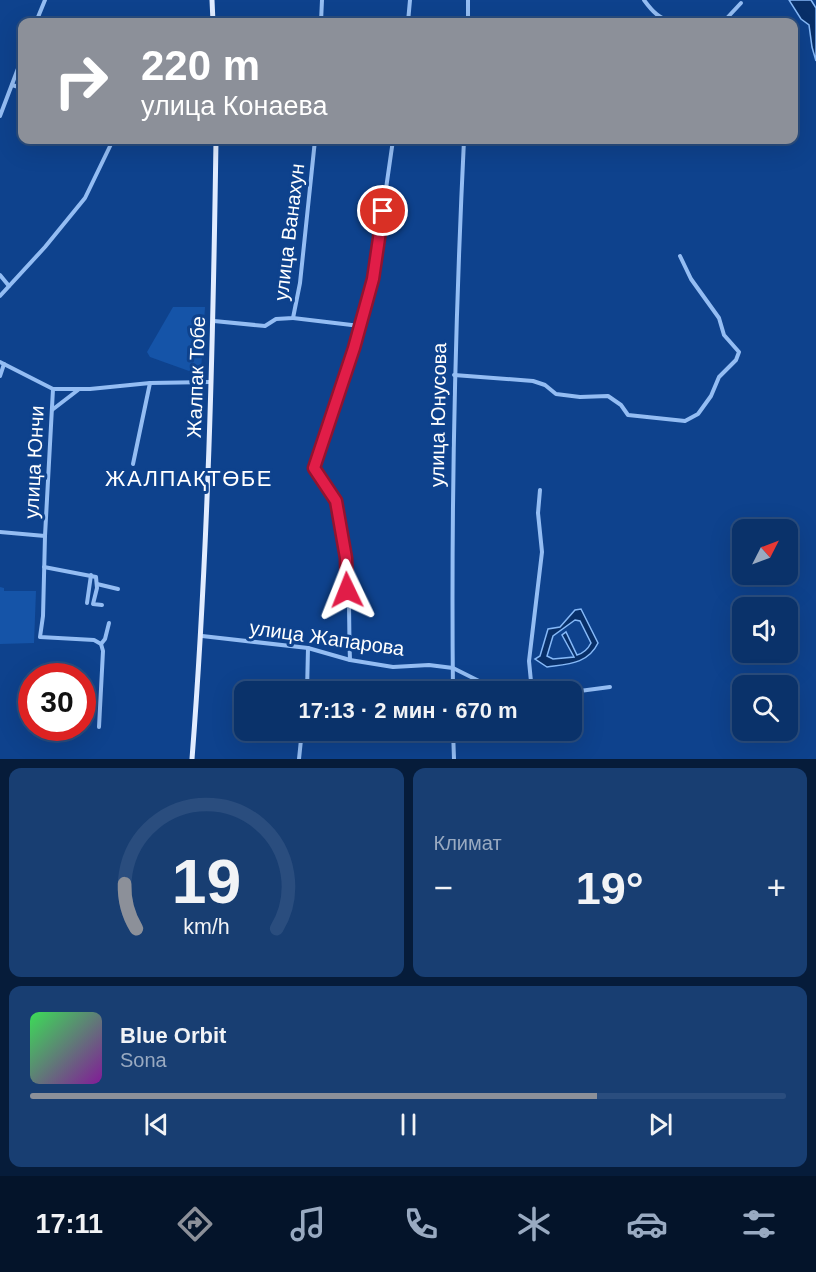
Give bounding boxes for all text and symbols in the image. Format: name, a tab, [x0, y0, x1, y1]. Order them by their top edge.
icon: right	[42, 42, 120, 120]
text: 220 m	[141, 42, 260, 89]
text: улица Конаева	[141, 91, 327, 121]
street label: улица Ванахун	[270, 162, 308, 302]
pin	[357, 185, 408, 236]
icon: arrive	[366, 194, 399, 227]
street label: Жалпак Тобе	[183, 316, 209, 438]
street label: улица Юнусова	[426, 342, 450, 487]
street label: улица Юнчи	[20, 405, 48, 519]
district label: ЖАЛПАҚТӨБЕ	[105, 466, 273, 491]
north arrow	[732, 519, 798, 585]
map controls	[732, 519, 798, 741]
position arrow	[315, 558, 379, 622]
button: sound	[732, 597, 798, 663]
street label: улица Жапарова	[248, 616, 407, 660]
speed limit sign: 30	[18, 663, 96, 741]
button: search	[732, 675, 798, 741]
text: 17:13 · 2 мин · 670 m	[298, 698, 518, 723]
text: Климат	[434, 832, 502, 854]
text: 19	[172, 847, 241, 916]
text: 19°	[576, 863, 644, 914]
text: −	[434, 869, 453, 906]
text: +	[767, 869, 786, 906]
text: km/h	[183, 916, 229, 940]
text: Blue Orbit	[120, 1023, 226, 1048]
text: Sona	[120, 1049, 167, 1071]
icon: previous	[140, 1108, 173, 1141]
icon: pause	[392, 1108, 425, 1141]
icon: next	[644, 1108, 677, 1141]
icon: directions	[174, 1203, 216, 1245]
icon: music	[287, 1203, 329, 1245]
icon: phone	[400, 1203, 442, 1245]
icon: climate	[513, 1203, 555, 1245]
icon: car	[626, 1203, 668, 1245]
icon: filters	[738, 1203, 780, 1245]
text: 17:11	[35, 1209, 103, 1239]

